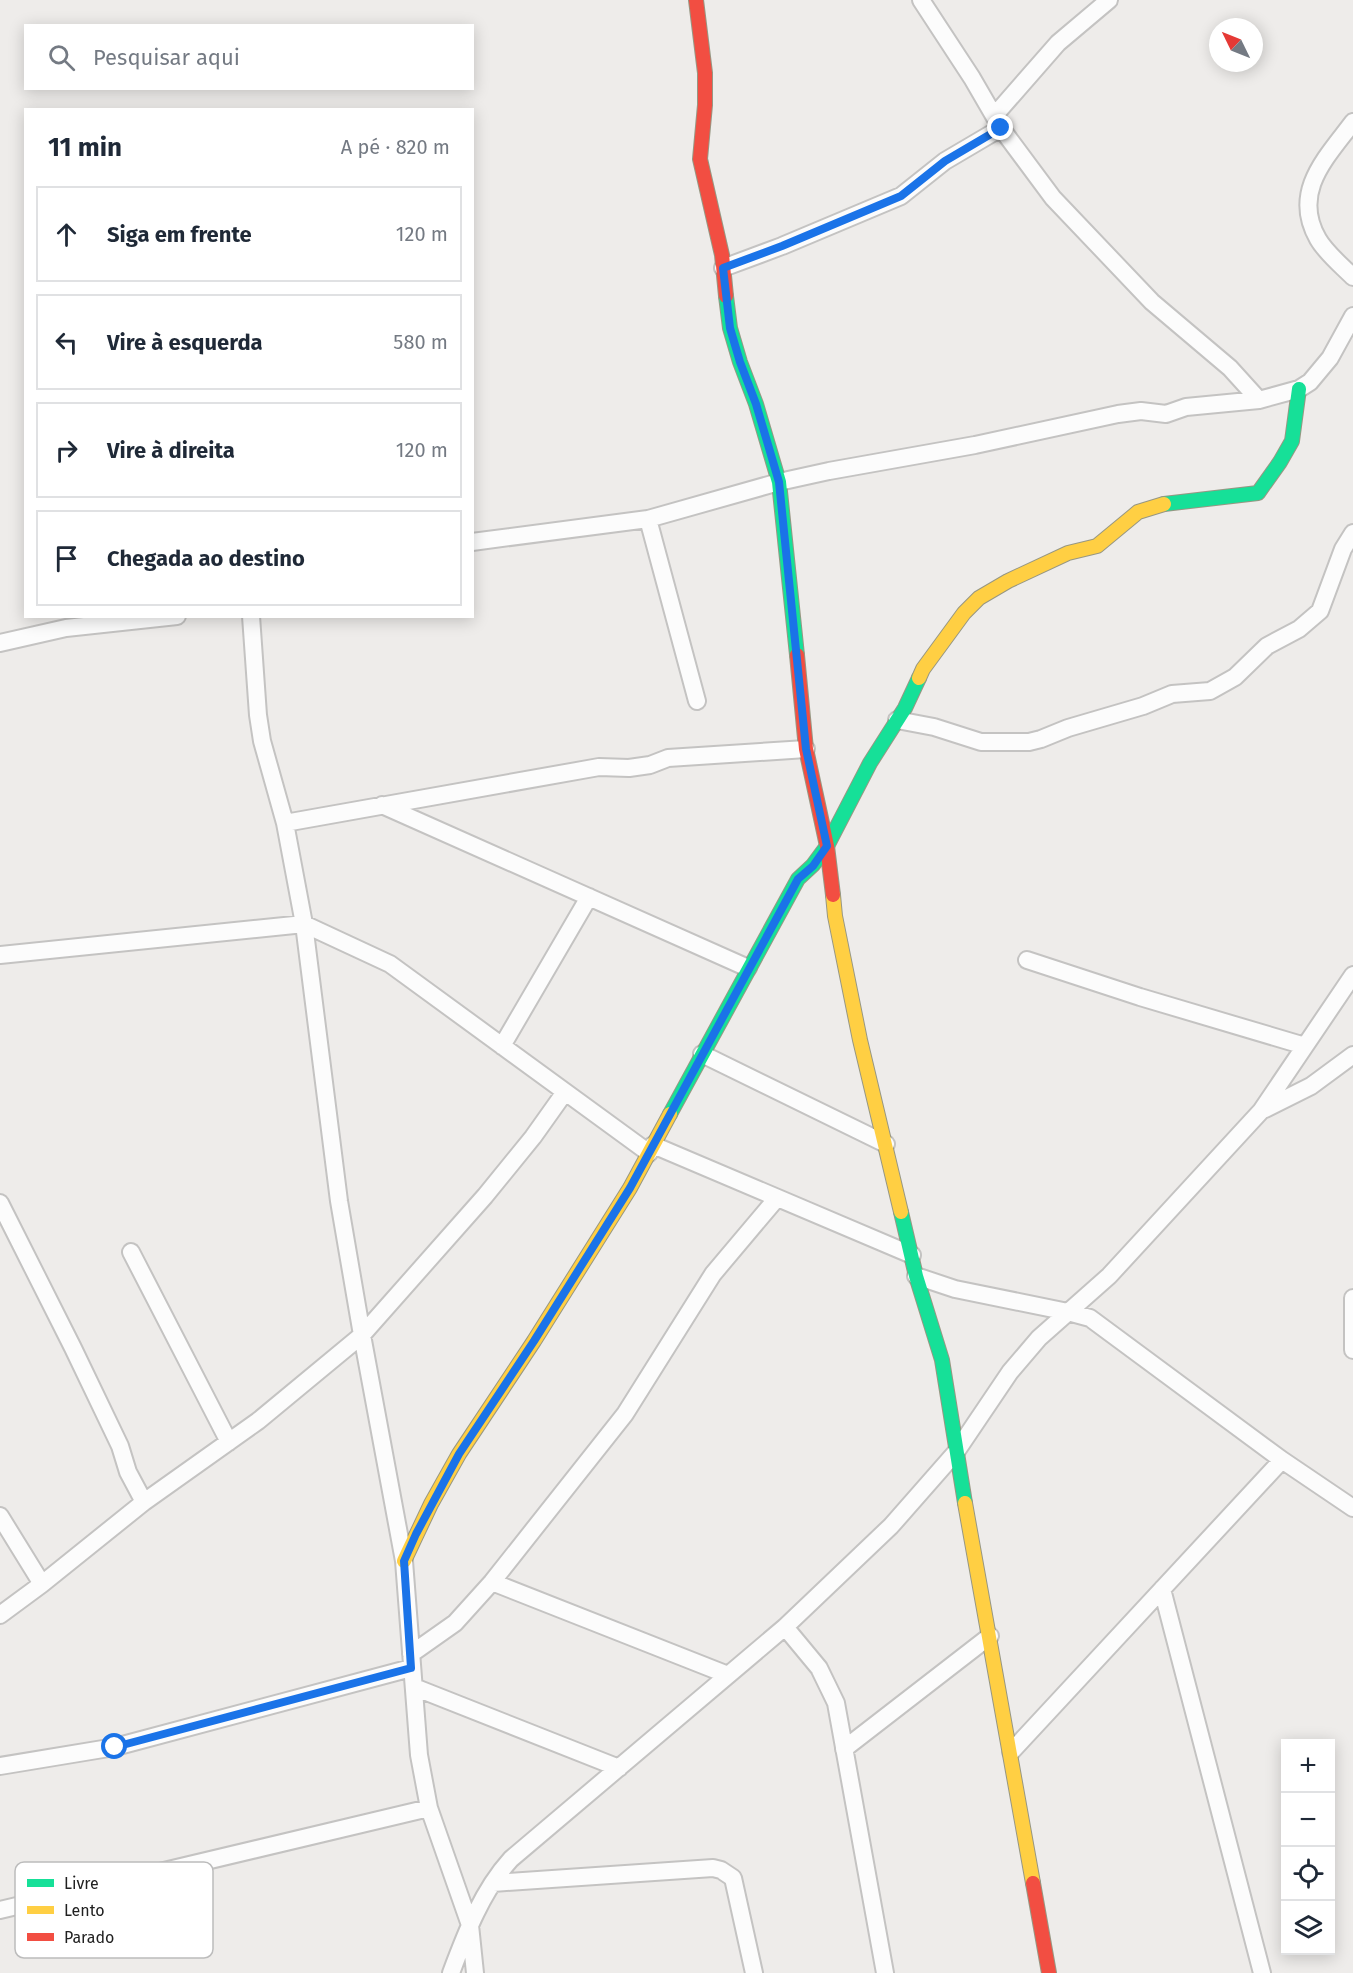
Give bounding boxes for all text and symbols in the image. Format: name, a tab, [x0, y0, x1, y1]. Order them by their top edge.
north arrow	[1209, 18, 1263, 72]
search box	[24, 24, 474, 90]
icon: search	[45, 41, 78, 74]
text: Pesquisar aqui	[93, 44, 240, 71]
route end	[987, 114, 1013, 140]
text: 11 min	[48, 132, 122, 163]
text: A pé · 820 m	[341, 135, 450, 159]
icon: ahead	[50, 218, 83, 251]
text: Siga em frente	[107, 221, 252, 248]
text: 120 m	[396, 222, 448, 246]
icon: left	[50, 326, 83, 359]
text: Vire à esquerda	[107, 329, 263, 356]
text: 580 m	[393, 330, 448, 354]
icon: right	[50, 434, 83, 467]
text: Vire à direita	[107, 437, 235, 464]
text: 120 m	[396, 438, 448, 462]
icon: arrive	[50, 542, 83, 575]
text: Chegada ao destino	[107, 545, 305, 572]
route start	[101, 1733, 127, 1759]
map controls	[1281, 1739, 1335, 1955]
button: +	[1281, 1739, 1335, 1793]
button: −	[1281, 1793, 1335, 1847]
button: locate	[1281, 1847, 1335, 1901]
legend	[15, 1862, 213, 1958]
text: Livre	[64, 1874, 99, 1893]
text: Lento	[64, 1901, 105, 1920]
button: layers	[1281, 1901, 1335, 1955]
text: Parado	[64, 1928, 114, 1947]

